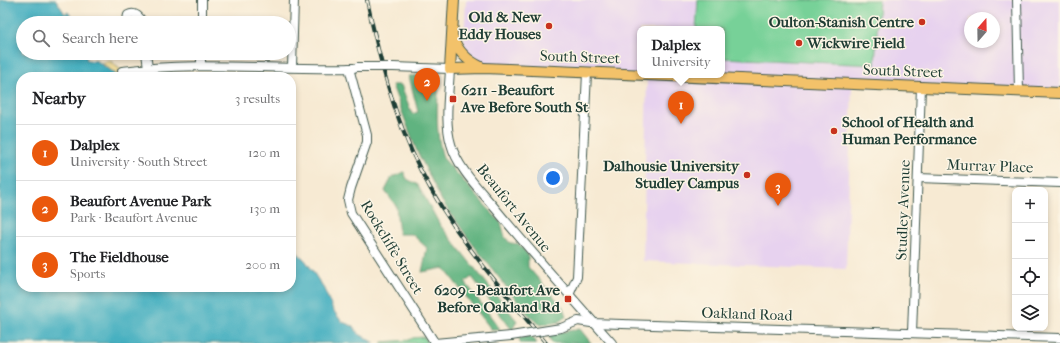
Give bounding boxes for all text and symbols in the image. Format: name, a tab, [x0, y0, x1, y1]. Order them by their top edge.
place label: Old & New Eddy Houses	[458, 8, 542, 43]
north arrow	[964, 12, 1000, 48]
place label: Oulton-Stanish Centre	[769, 13, 915, 31]
search box	[16, 16, 296, 60]
marker: Oulton-Stanish Centre	[917, 17, 927, 27]
marker: Old & New Eddy Houses	[544, 21, 554, 31]
popup	[637, 26, 725, 78]
icon: search	[30, 27, 52, 49]
text: Search here	[62, 29, 138, 47]
place label: Wickwire Field	[806, 34, 906, 52]
text: Dalplex	[651, 36, 701, 54]
marker: Wickwire Field	[794, 38, 804, 48]
street label: South Street	[540, 47, 621, 67]
text: University	[651, 54, 711, 69]
street label: South Street	[863, 61, 944, 81]
pin: 2	[414, 68, 440, 101]
place label: 6211 - Beaufort Ave Before South St	[460, 81, 589, 116]
text: Nearby	[32, 88, 86, 108]
text: 3 results	[235, 91, 280, 106]
pin: 1	[668, 91, 694, 124]
marker: 6211 - Beaufort Ave Before South St	[448, 94, 458, 104]
place label: School of Health and Human Performance	[842, 113, 977, 148]
marker: School of Health and Human Performance	[829, 126, 839, 136]
text: Dalplex	[70, 136, 120, 154]
text: 1	[43, 145, 47, 160]
text: 120 m	[248, 145, 280, 160]
text: University · South Street	[70, 154, 207, 169]
street label: Murray Place	[946, 155, 1034, 177]
place label: Dalhousie University Studley Campus	[603, 157, 740, 192]
street label: Studley Avenue	[892, 159, 914, 261]
street label: Beaufort Avenue	[473, 160, 555, 256]
your location	[543, 168, 563, 188]
marker: Dalhousie University Studley Campus	[742, 170, 752, 180]
pin: 3	[765, 173, 791, 206]
map controls	[1012, 187, 1048, 331]
button: +	[1012, 187, 1048, 223]
text: Beaufort Avenue Park	[70, 192, 211, 210]
street label: Rockcliffe Street	[357, 197, 427, 298]
text: 2	[42, 201, 48, 216]
text: 130 m	[249, 201, 280, 216]
text: Park · Beaufort Avenue	[70, 210, 198, 225]
button: −	[1012, 223, 1048, 259]
text: The Fieldhouse	[70, 248, 169, 266]
text: 3	[42, 257, 48, 272]
text: 200 m	[245, 257, 280, 272]
button: locate	[1012, 259, 1048, 295]
text: Sports	[70, 266, 105, 281]
place label: 6209 - Beaufort Ave Before Oakland Rd	[434, 281, 561, 316]
marker: 6209 - Beaufort Ave Before Oakland Rd	[563, 294, 573, 304]
button: layers	[1012, 295, 1048, 331]
street label: Oakland Road	[701, 303, 794, 325]

